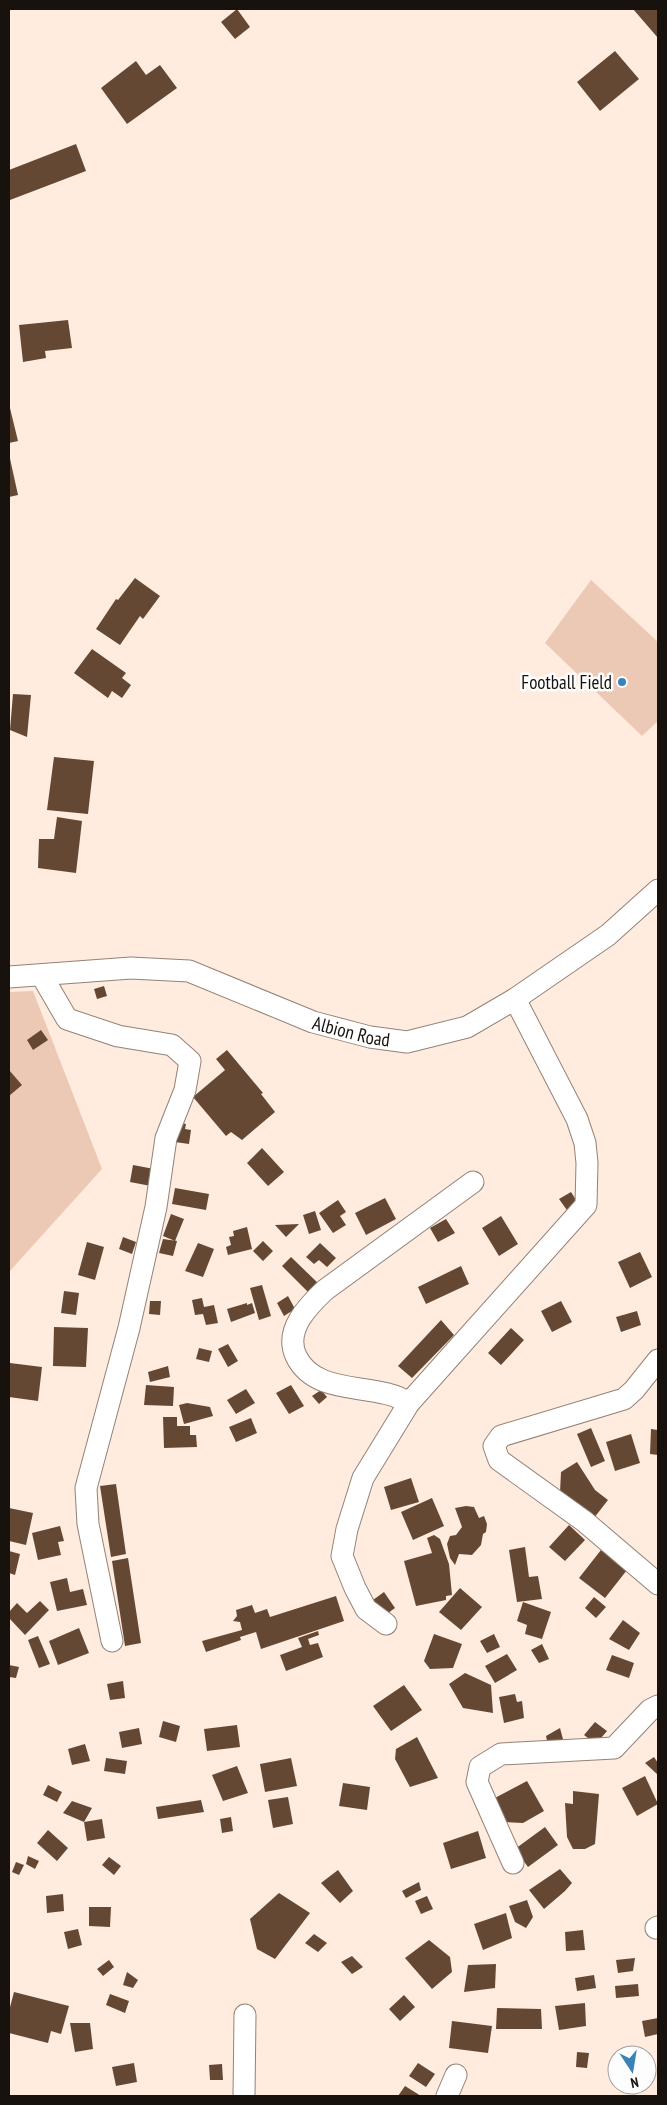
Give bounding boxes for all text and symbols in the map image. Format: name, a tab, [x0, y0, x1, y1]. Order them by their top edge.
place label: Football Field	[521, 670, 612, 694]
marker: Football Field	[616, 676, 628, 688]
street label: Albion Road	[310, 1010, 391, 1052]
north arrow	[607, 2045, 657, 2095]
text: N	[629, 2073, 640, 2092]

